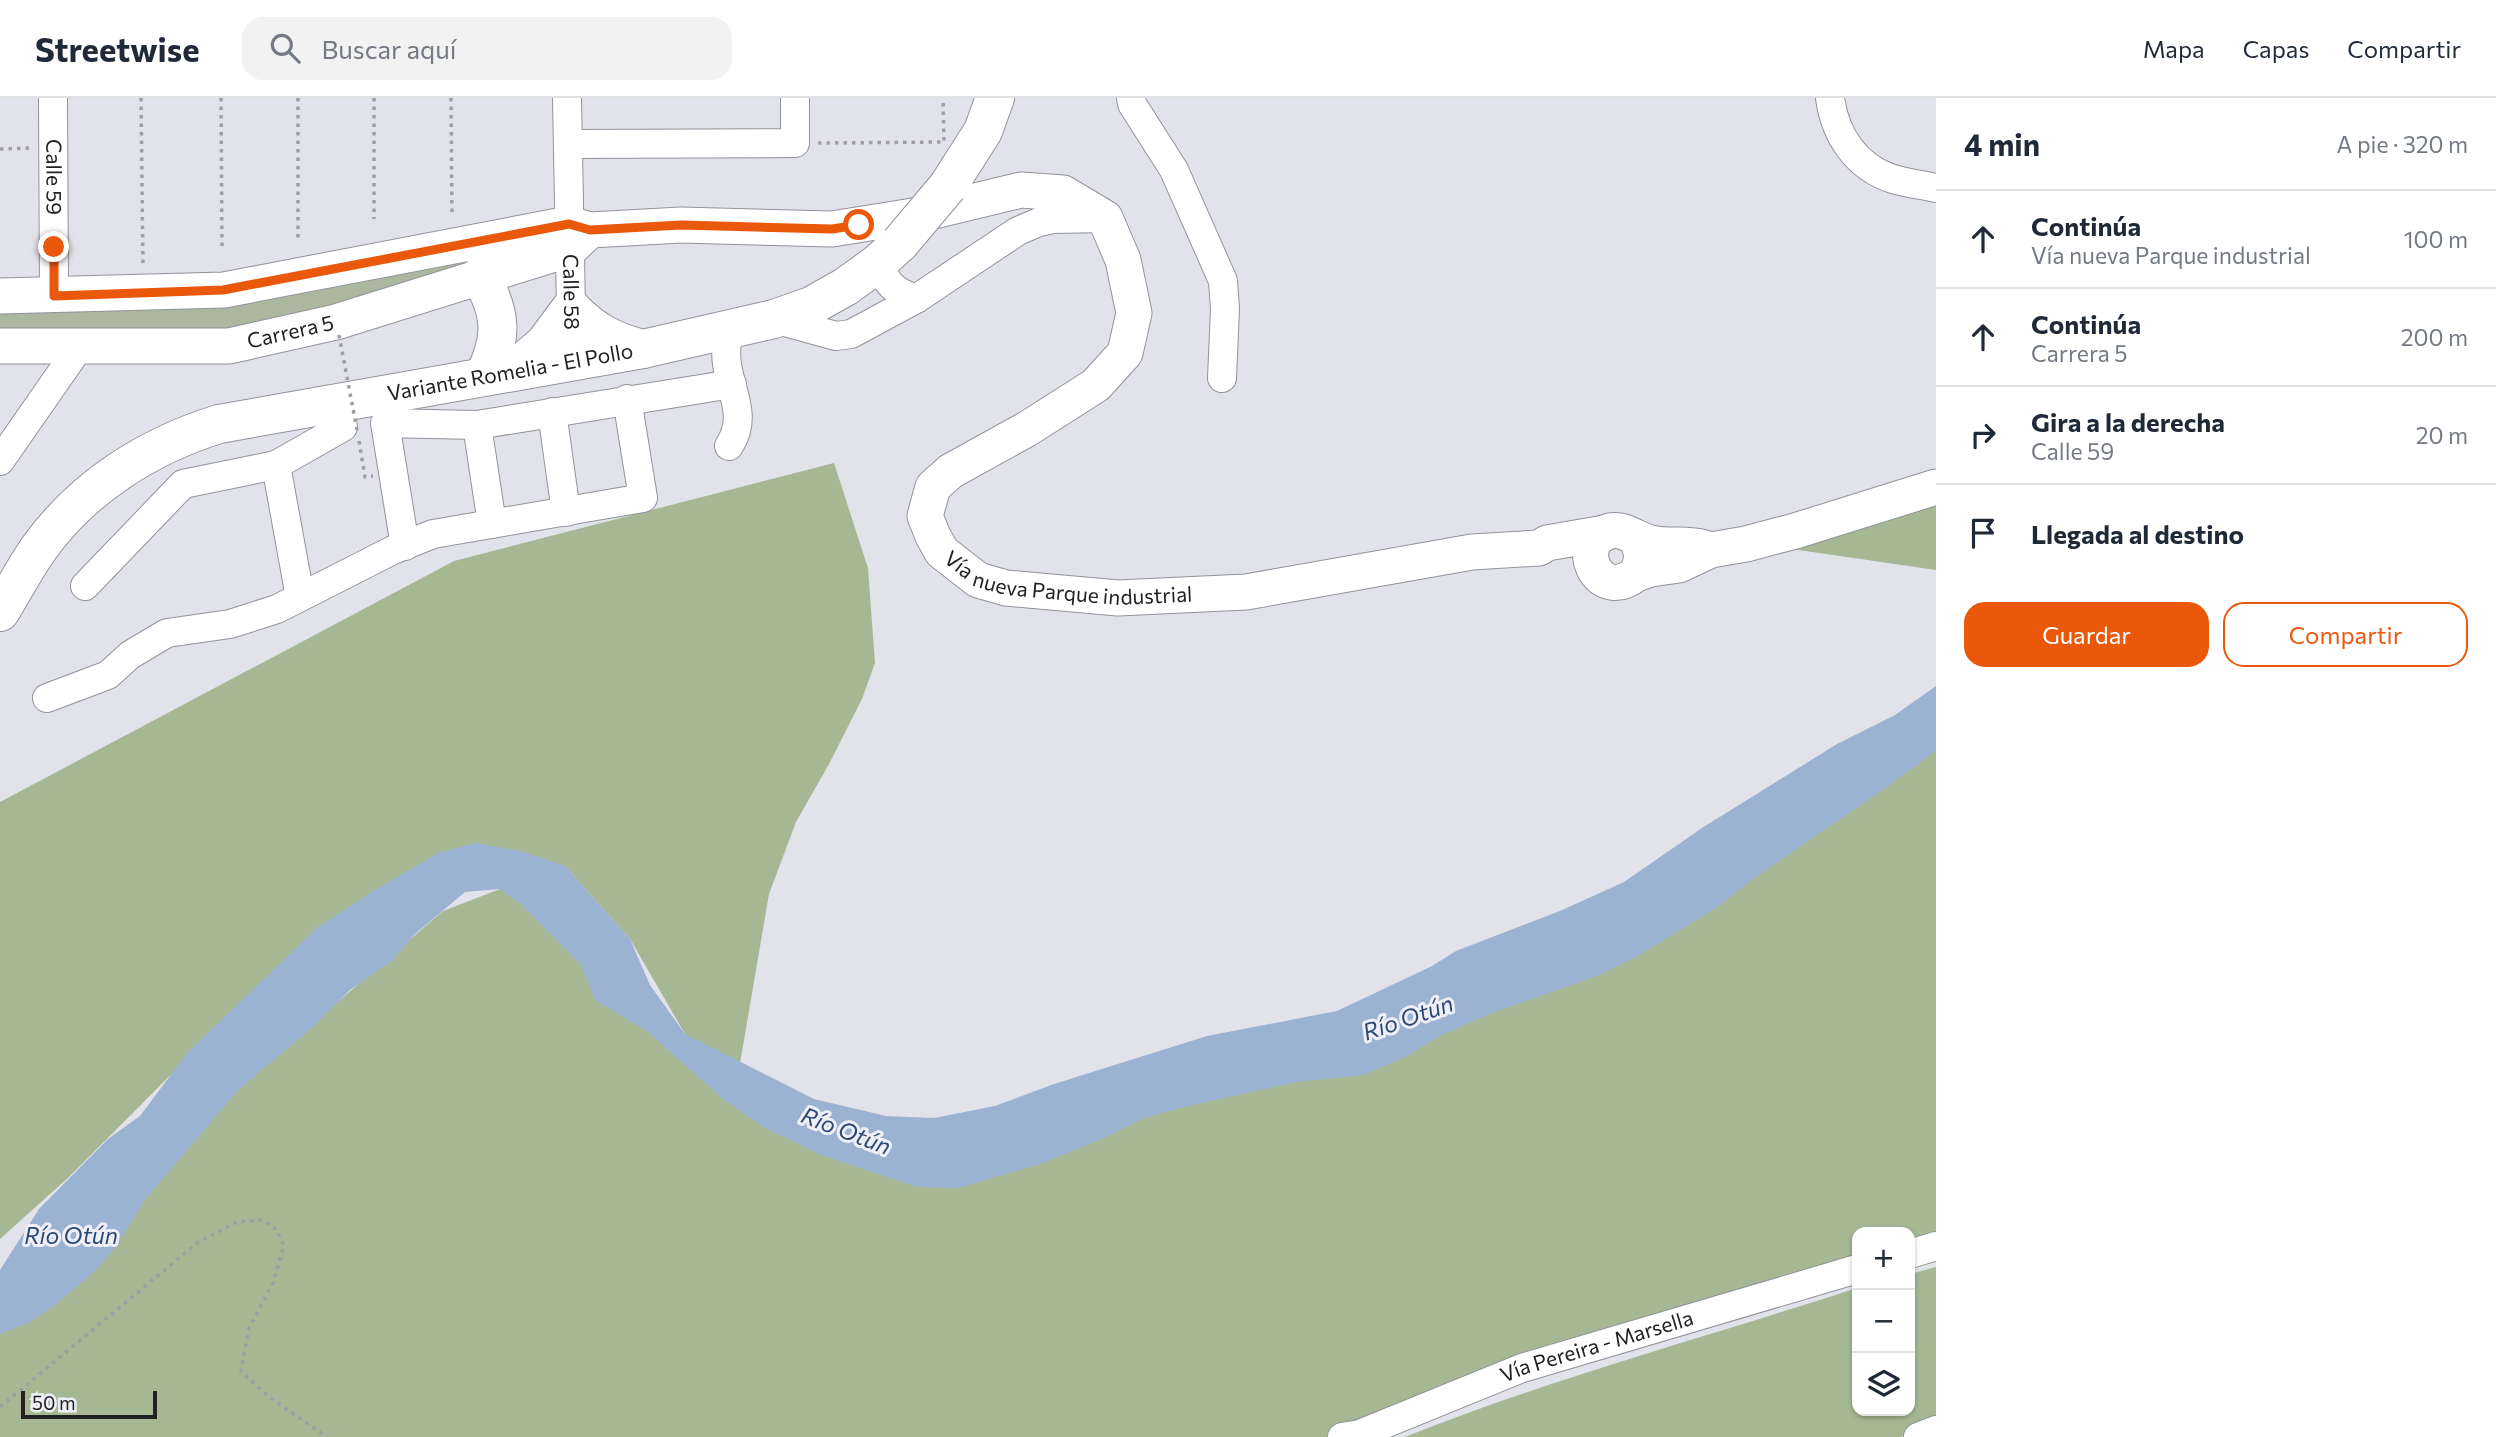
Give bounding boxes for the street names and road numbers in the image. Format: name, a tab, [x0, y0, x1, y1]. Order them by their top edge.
street label: Calle 59	[42, 139, 68, 215]
street label: Calle 58	[559, 254, 585, 330]
street label: Carrera 5	[244, 309, 336, 353]
street label: Variante Romelia - El Pollo	[385, 337, 635, 405]
street label: Vía nueva Parque industrial	[940, 545, 1193, 609]
street label: Vía Pereira - Marsella	[1496, 1304, 1696, 1387]

